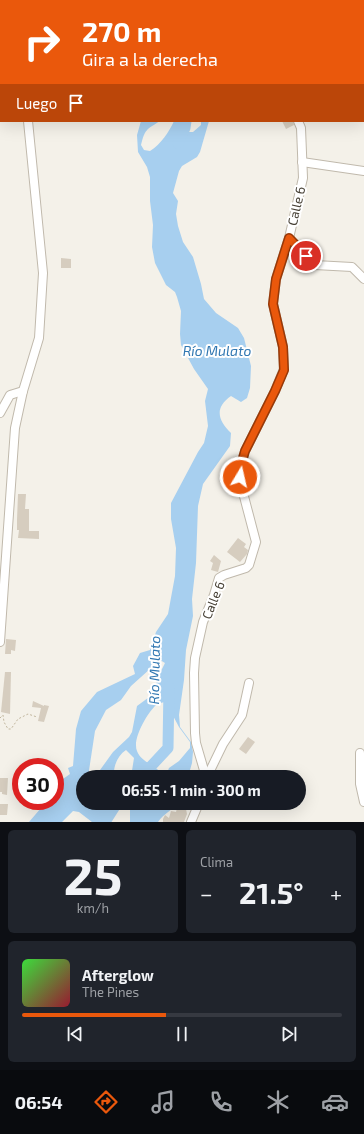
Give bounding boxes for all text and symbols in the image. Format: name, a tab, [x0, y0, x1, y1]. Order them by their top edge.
text: 270 m	[82, 14, 161, 48]
icon: right	[16, 16, 68, 68]
text: Gira a la derecha	[82, 48, 218, 70]
icon: arrive	[65, 92, 87, 114]
text: Luego	[16, 94, 57, 112]
street label: Calle 6	[284, 185, 308, 227]
pin	[289, 239, 323, 273]
icon: arrive	[295, 245, 317, 267]
water label: Río Mulato	[183, 342, 251, 359]
position arrow	[219, 456, 261, 498]
street label: Calle 6	[198, 579, 228, 621]
water label: Río Mulato	[145, 635, 163, 704]
speed limit sign: 30	[12, 758, 64, 810]
text: 06:55 · 1 min · 300 m	[121, 781, 261, 799]
text: 25	[64, 843, 122, 905]
text: Clima	[200, 854, 233, 870]
text: 21.5°	[239, 874, 304, 910]
text: −	[200, 880, 213, 906]
text: +	[330, 880, 342, 906]
text: km/h	[77, 900, 109, 916]
text: Afterglow	[82, 966, 154, 984]
text: The Pines	[82, 984, 139, 1000]
icon: previous	[64, 1023, 86, 1045]
icon: pause	[171, 1023, 193, 1045]
icon: next	[278, 1023, 300, 1045]
icon: directions	[92, 1088, 120, 1116]
icon: music	[149, 1088, 177, 1116]
icon: phone	[207, 1088, 235, 1116]
icon: climate	[264, 1088, 292, 1116]
icon: car	[321, 1088, 349, 1116]
text: 06:54	[15, 1091, 63, 1113]

